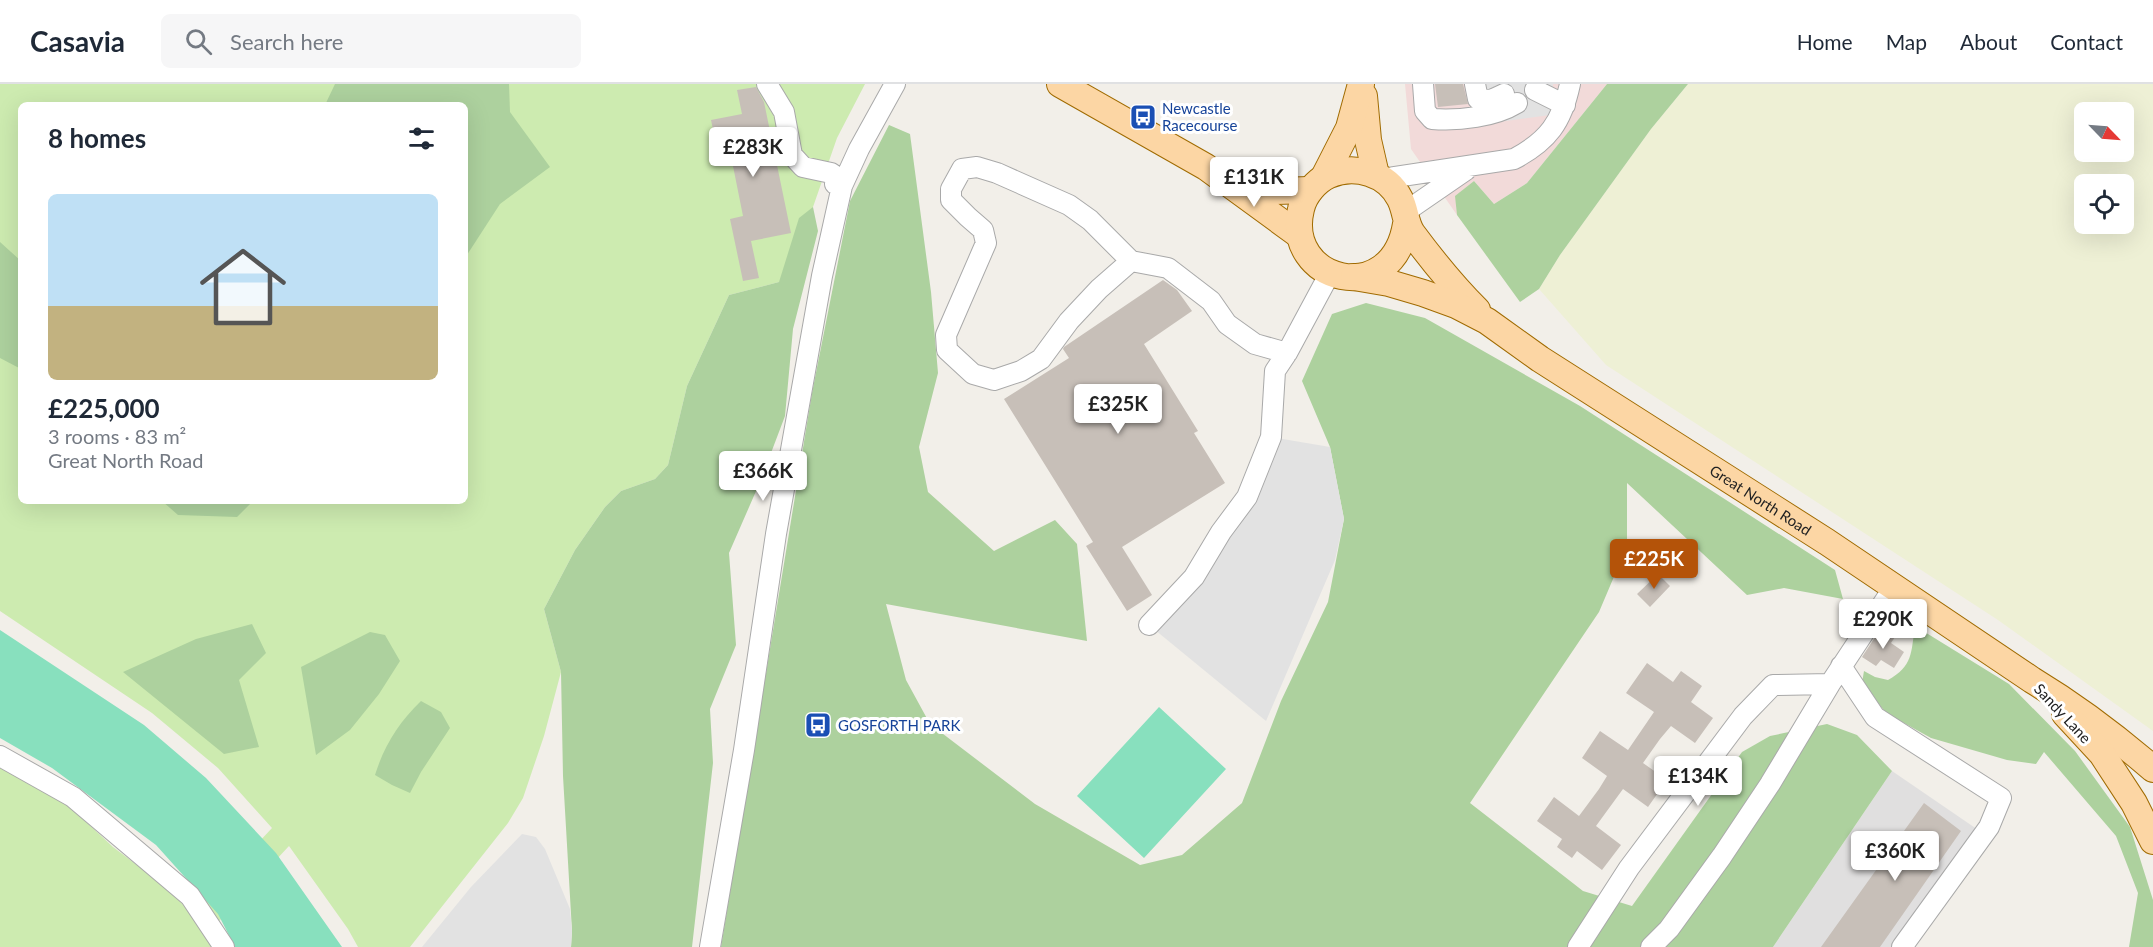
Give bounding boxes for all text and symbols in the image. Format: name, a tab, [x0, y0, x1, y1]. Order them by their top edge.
search box	[161, 14, 581, 68]
text: Casavia	[30, 24, 125, 58]
icon: search	[182, 25, 215, 58]
text: Search here	[230, 28, 344, 55]
text: Home	[1797, 29, 1853, 54]
text: Map	[1886, 29, 1927, 54]
text: About	[1960, 29, 2017, 54]
text: Contact	[2050, 29, 2123, 54]
place label: Newcastle Racecourse	[1162, 99, 1237, 134]
bus stop icon: Newcastle Racecourse	[1128, 102, 1158, 132]
north arrow	[2074, 102, 2134, 162]
map controls	[2074, 102, 2134, 234]
text: 8 homes	[48, 122, 146, 154]
icon: filters	[405, 122, 438, 155]
pin: £283K	[711, 127, 795, 178]
text: £283K	[723, 134, 783, 158]
pin: £131K	[1212, 157, 1296, 208]
text: £131K	[1224, 164, 1284, 188]
button: locate	[2074, 174, 2134, 234]
icon: home	[189, 233, 297, 341]
pin: £325K	[1076, 384, 1160, 435]
text: £325K	[1088, 391, 1148, 415]
text: £225,000	[48, 392, 160, 424]
text: 3 rooms · 83 m²	[48, 424, 186, 448]
text: Great North Road	[48, 448, 203, 472]
pin: £366K	[721, 451, 805, 502]
text: £366K	[733, 458, 793, 482]
street label: Great North Road	[1707, 461, 1815, 539]
pin: £225K	[1612, 539, 1696, 590]
text: £225K	[1624, 546, 1684, 570]
pin: £290K	[1841, 599, 1925, 650]
text: £290K	[1853, 606, 1913, 630]
street label: Sandy Lane	[2031, 679, 2095, 747]
bus stop icon: GOSFORTH PARK	[803, 710, 833, 740]
place label: GOSFORTH PARK	[838, 716, 960, 734]
pin: £134K	[1656, 756, 1740, 807]
text: £134K	[1668, 763, 1728, 787]
pin: £360K	[1853, 831, 1937, 882]
text: £360K	[1865, 838, 1925, 862]

